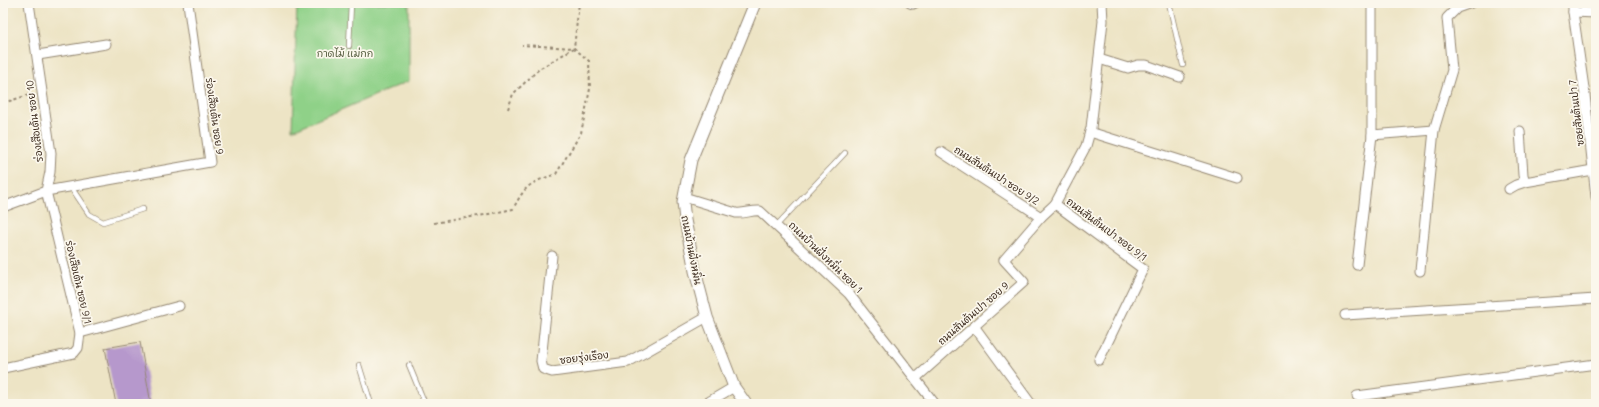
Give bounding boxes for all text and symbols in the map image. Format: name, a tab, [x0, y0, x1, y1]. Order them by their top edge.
park label: กาดไม้ แม่กก	[317, 47, 373, 60]
street label: ร่องเสือเต้น ซอย 9	[203, 77, 226, 156]
street label: ร่องเสือเต้น ซอย 10	[23, 79, 46, 163]
street label: ซอยสันต้นเปา 7	[1566, 79, 1587, 147]
street label: ถนนสันต้นเปา ซอย 9/2	[952, 143, 1042, 208]
street label: ถนนสันต้นเปา ซอย 9/1	[1064, 195, 1150, 264]
street label: ถนนบ้านฝั่งหมิ่น	[678, 214, 707, 286]
street label: ถนนบ้านฝั่งหมิ่น ซอย 1	[786, 217, 867, 296]
street label: ร่องเสือเต้น ซอย 9/1	[63, 239, 94, 325]
street label: ถนนสันต้นเปา ซอย 9	[935, 279, 1012, 348]
street label: ซอยรุ่งเรือง	[559, 348, 610, 369]

